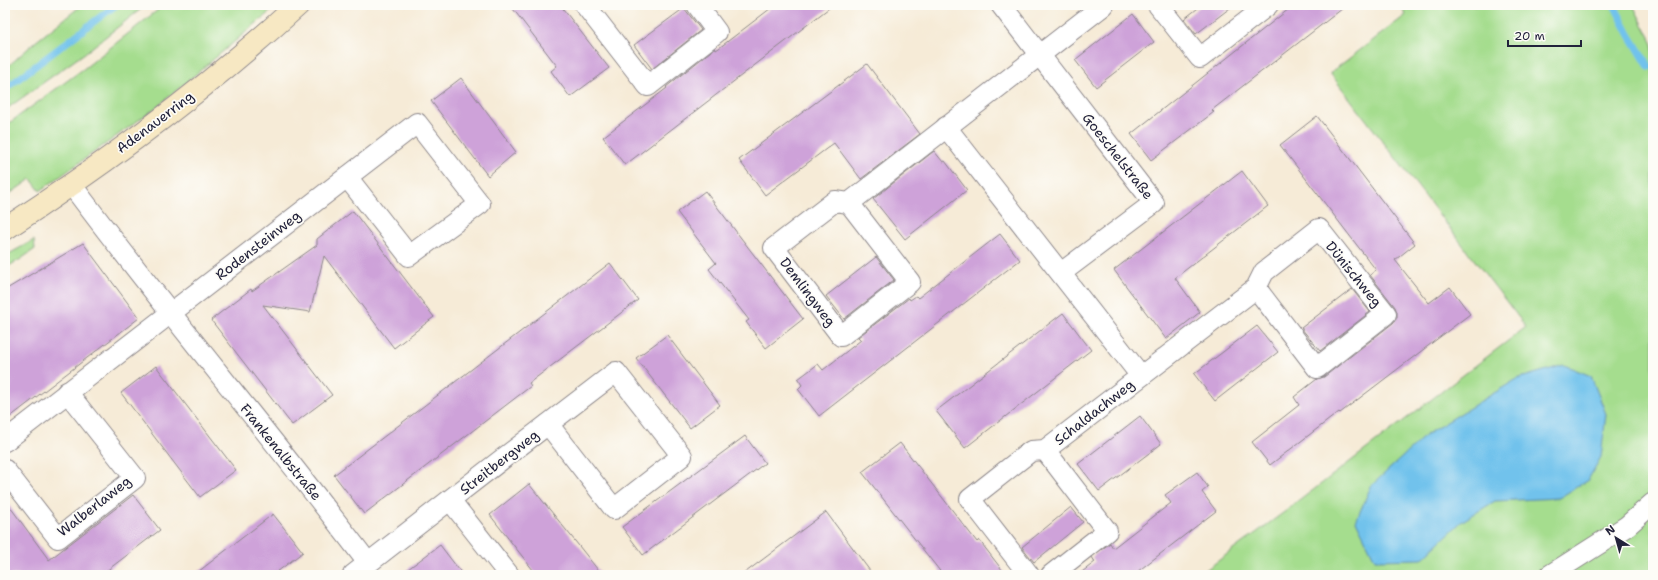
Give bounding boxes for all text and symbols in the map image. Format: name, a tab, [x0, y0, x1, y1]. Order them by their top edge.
scale bar	[1508, 22, 1581, 48]
text: 20 m	[1514, 28, 1545, 44]
street label: Adenauerring	[113, 87, 197, 157]
street label: Goeschelstraße	[1079, 109, 1157, 203]
street label: Rodensteinweg	[212, 206, 304, 284]
street label: Dünischweg	[1322, 237, 1386, 311]
street label: Demlingweg	[776, 254, 840, 330]
street label: Schaldachweg	[1050, 375, 1138, 449]
street label: Frankenalbstraße	[237, 400, 326, 504]
street label: Streitbergweg	[456, 425, 542, 499]
street label: Walberlaweg	[53, 472, 135, 540]
north arrow	[1596, 518, 1636, 558]
text: N	[1602, 522, 1619, 539]

